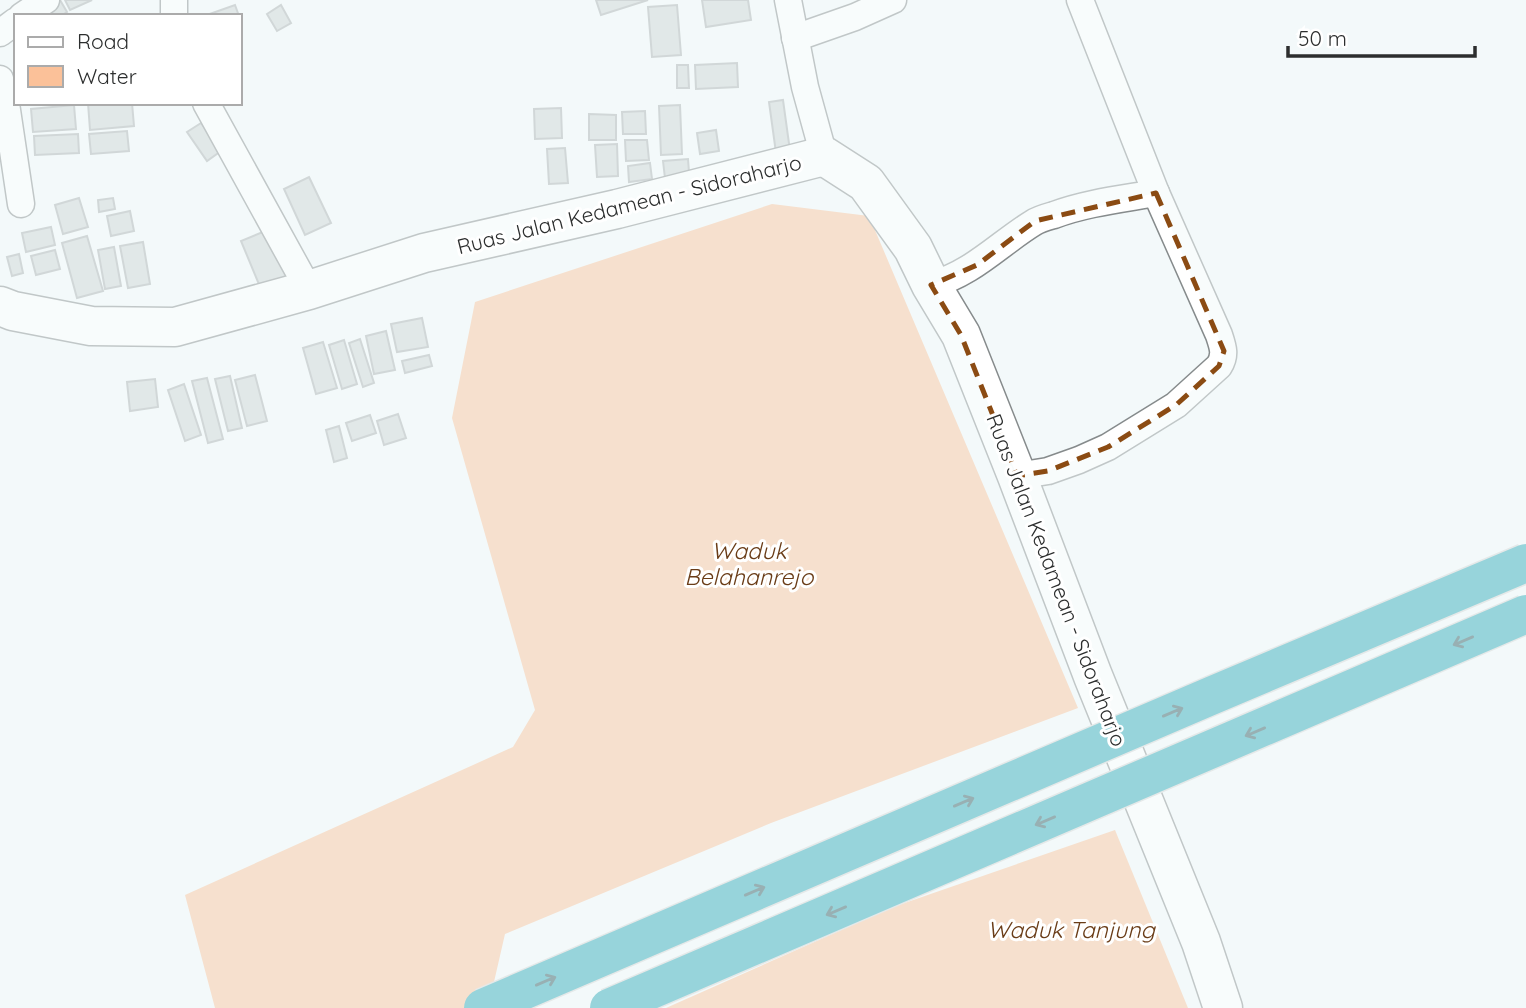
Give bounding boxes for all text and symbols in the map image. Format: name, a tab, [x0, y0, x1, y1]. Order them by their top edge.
legend	[14, 14, 242, 105]
scale bar	[1288, 14, 1475, 58]
text: 50 m	[1298, 25, 1347, 51]
text: Road	[77, 28, 129, 54]
text: Water	[77, 63, 137, 89]
street label: Ruas Jalan Kedamean - Sidoraharjo	[454, 149, 804, 259]
street label: Ruas Jalan Kedamean - Sidoraharjo	[981, 410, 1133, 750]
water label: Waduk Belahanrejo	[685, 536, 815, 591]
one-way arrow	[1453, 635, 1475, 648]
one-way arrow	[1162, 705, 1184, 718]
one-way arrow	[1244, 726, 1266, 739]
one-way arrow	[953, 795, 974, 808]
one-way arrow	[1035, 815, 1057, 828]
one-way arrow	[744, 884, 765, 897]
one-way arrow	[826, 905, 848, 918]
water label: Waduk Tanjung	[987, 915, 1156, 944]
one-way arrow	[535, 974, 556, 987]

